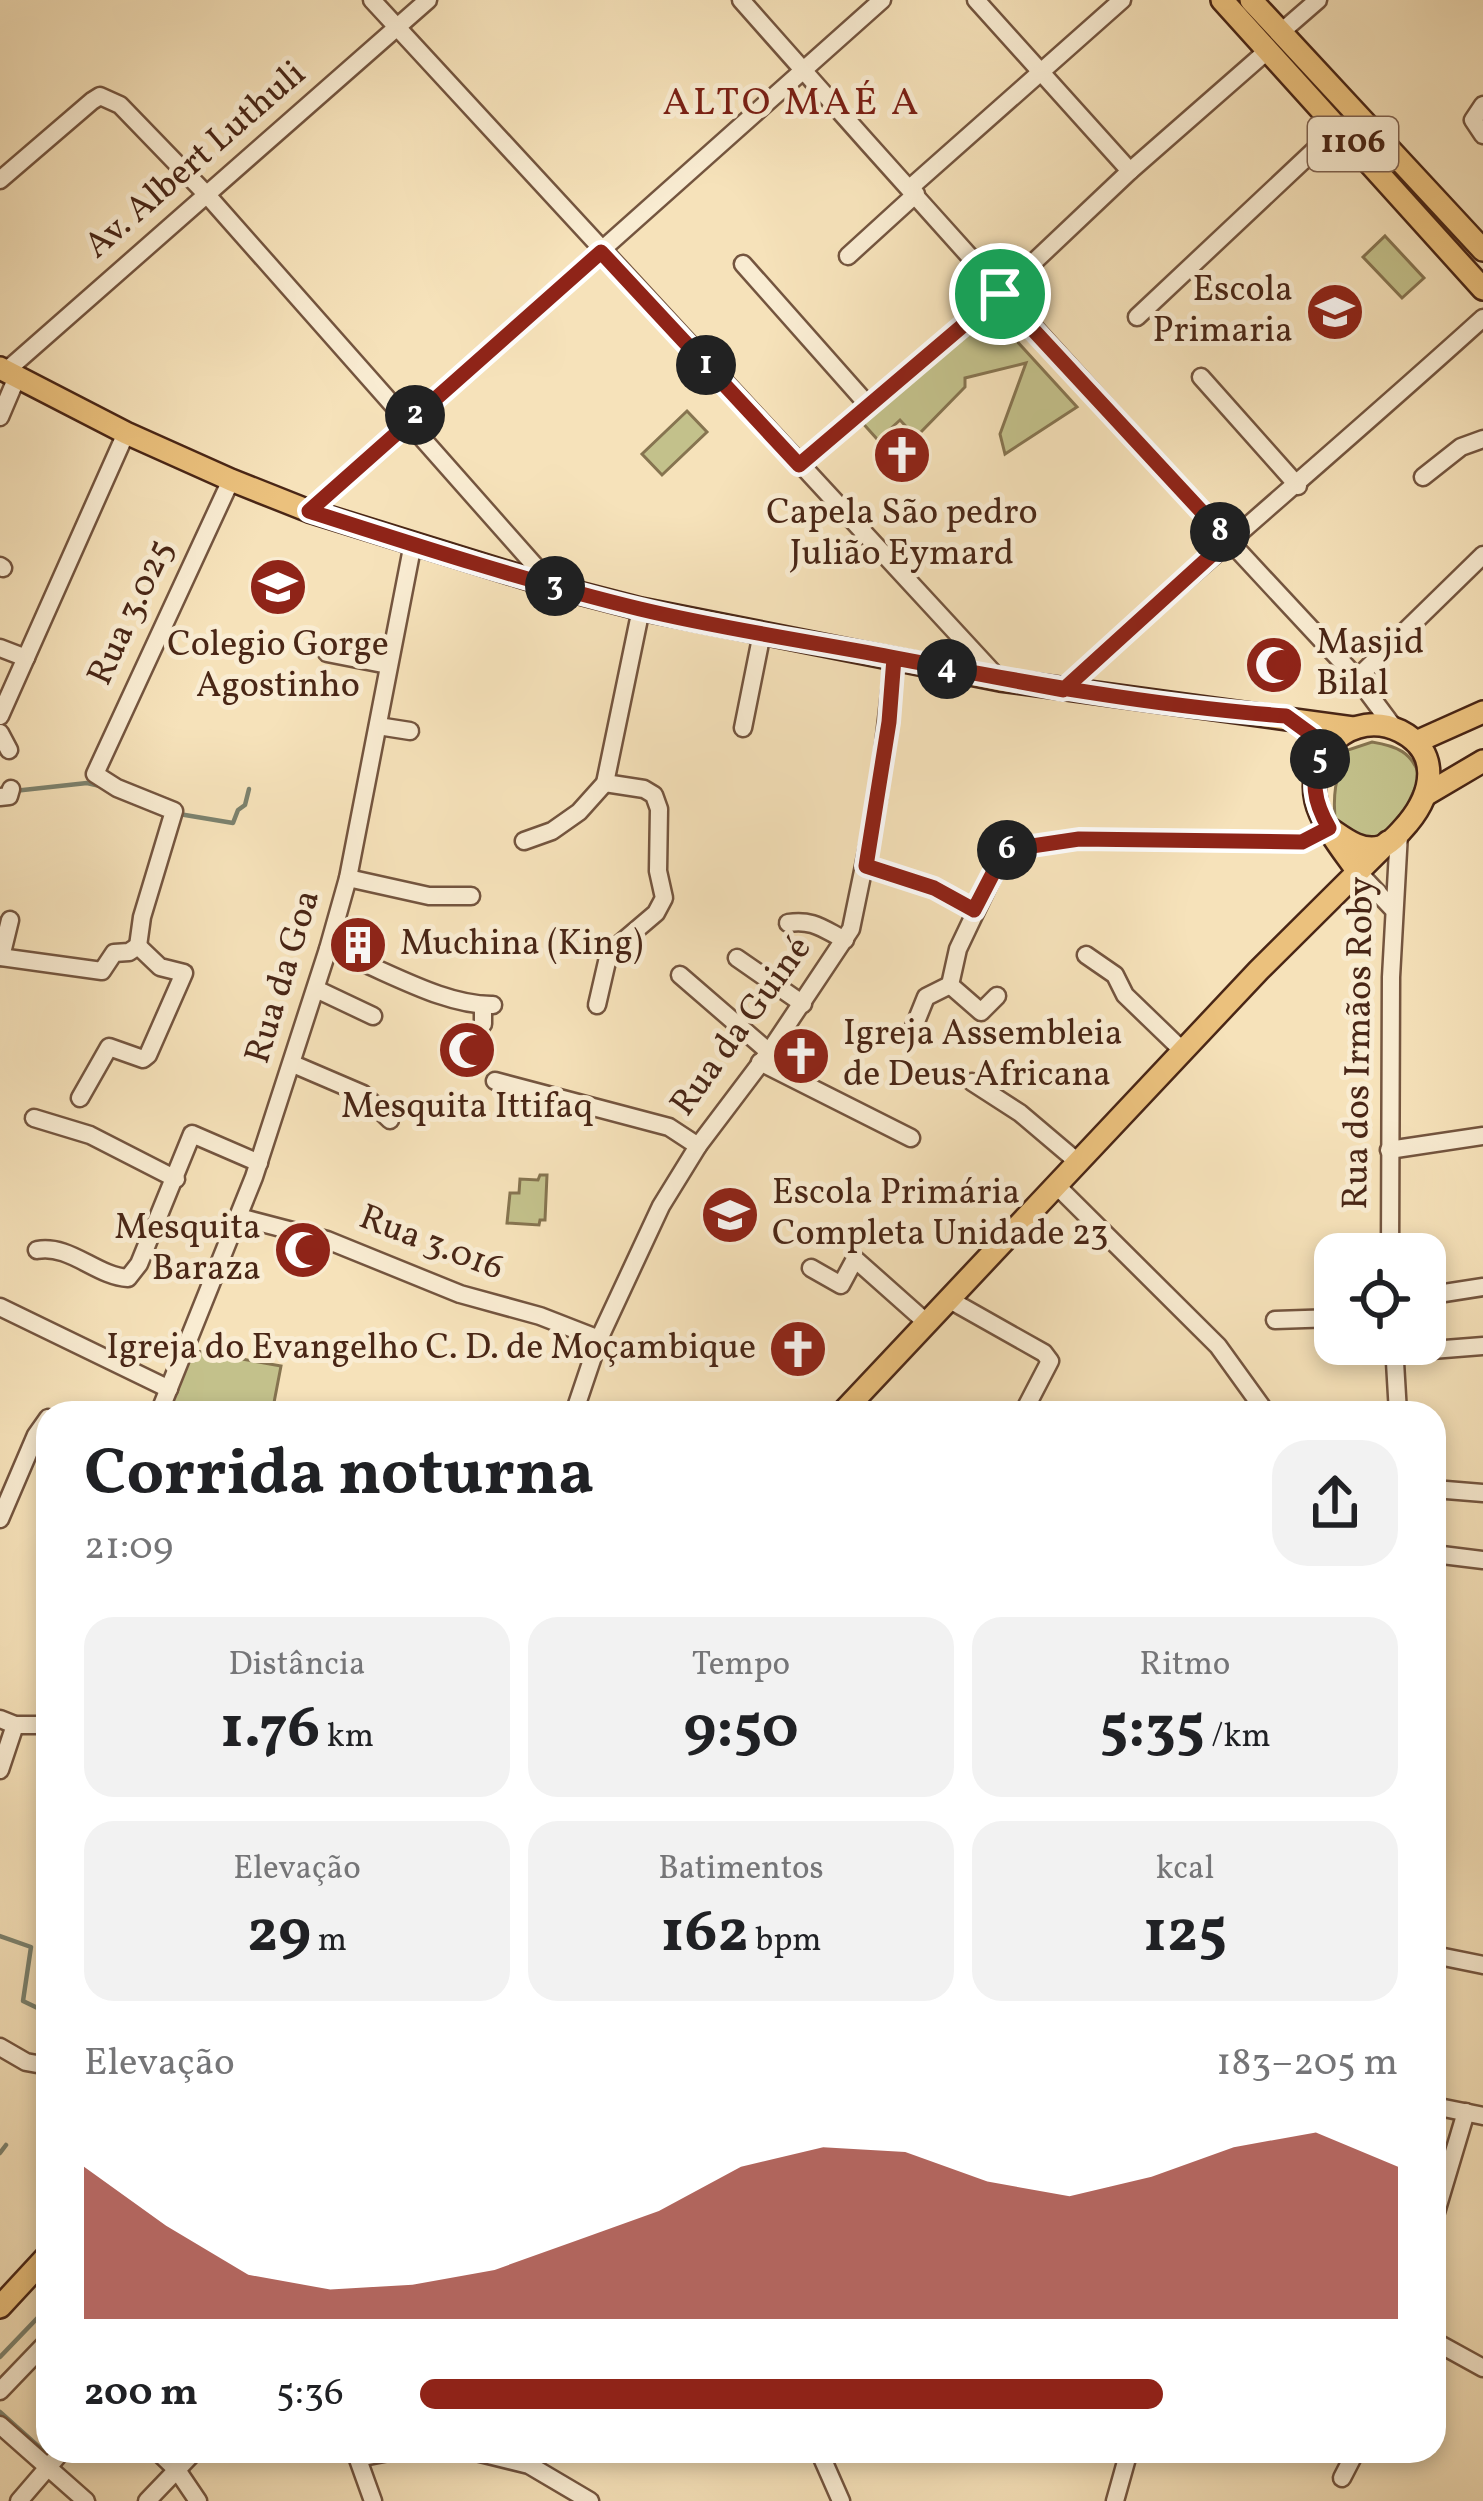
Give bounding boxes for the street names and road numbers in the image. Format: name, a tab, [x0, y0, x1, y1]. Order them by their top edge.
street label: Av. Albert Luthuli	[74, 51, 318, 271]
road number: 1106	[1308, 117, 1398, 171]
street label: Rua 3.025	[77, 532, 187, 694]
street label: Rua dos Irmãos Roby	[1332, 876, 1388, 1210]
street label: Rua da Goa	[234, 884, 334, 1070]
street label: Rua da Guiné	[660, 927, 824, 1127]
street label: Rua 3.016	[352, 1194, 510, 1294]

